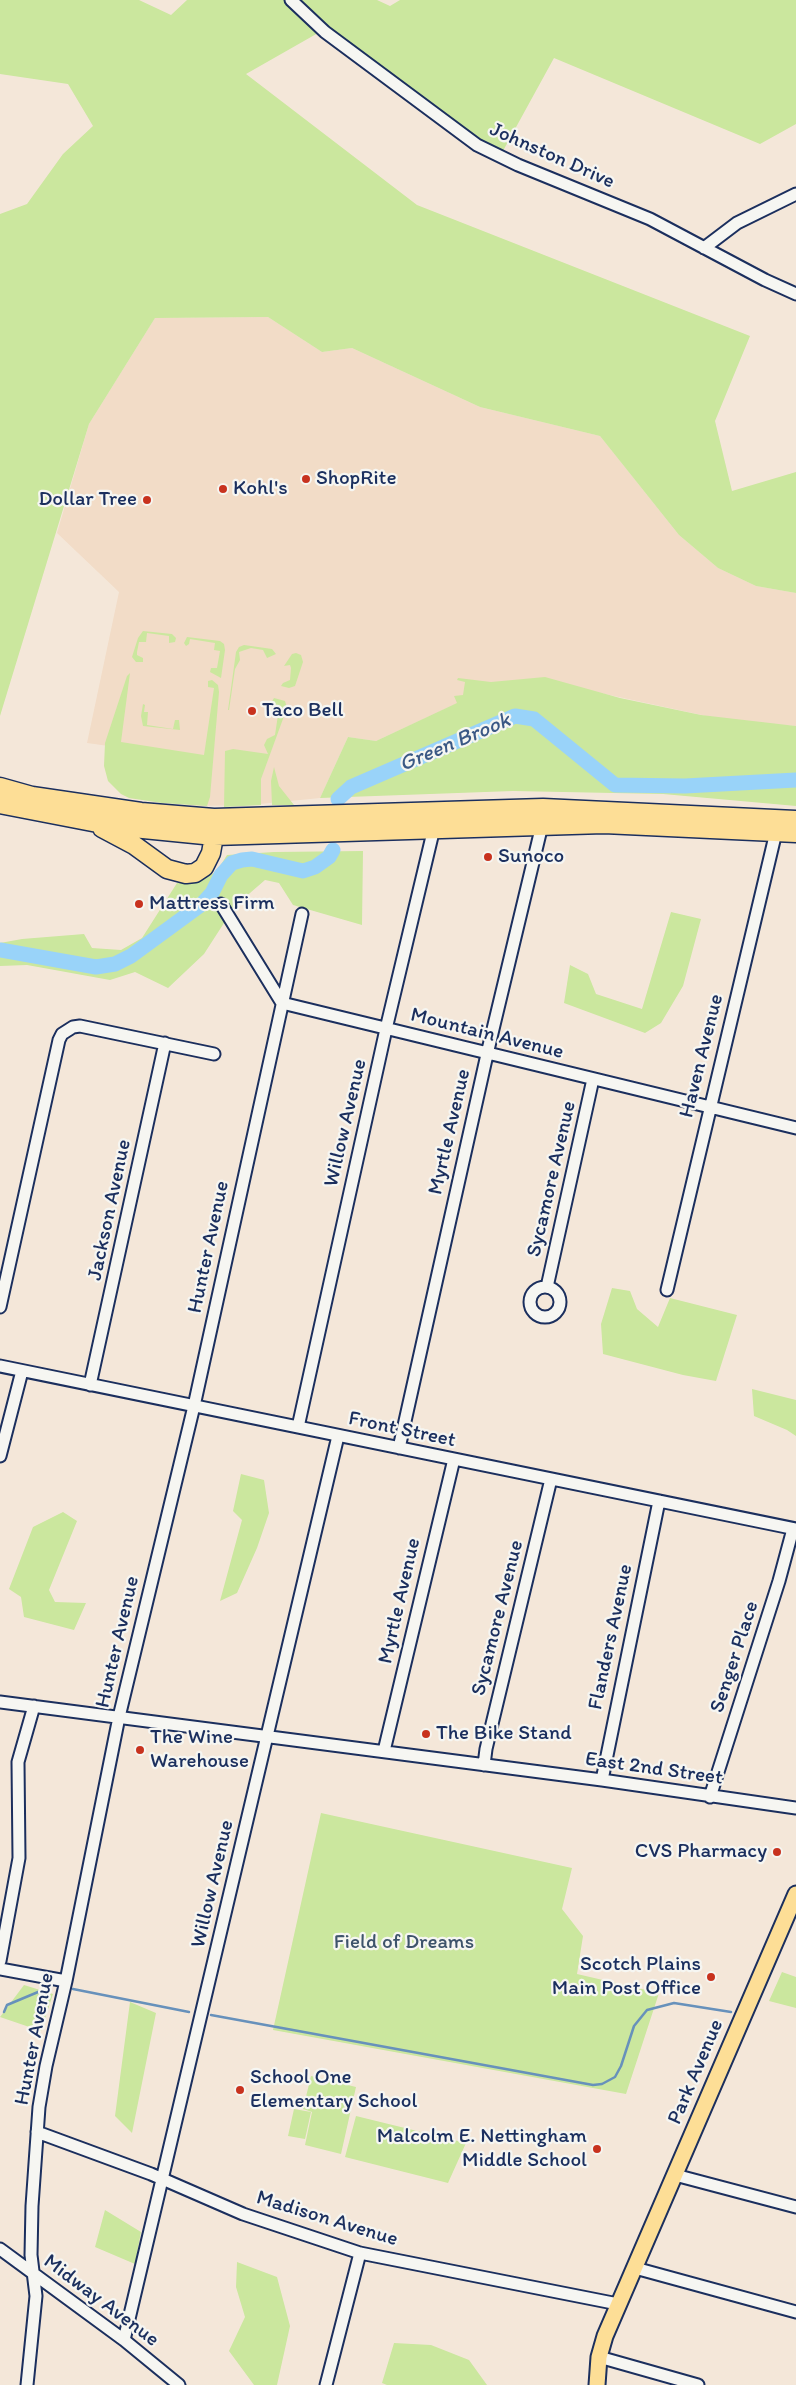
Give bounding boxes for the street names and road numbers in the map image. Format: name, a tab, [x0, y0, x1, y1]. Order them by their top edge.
street label: Johnston Drive	[486, 117, 618, 195]
street label: Haven Avenue	[674, 992, 730, 1120]
street label: Mountain Avenue	[408, 1003, 566, 1065]
street label: Willow Avenue	[319, 1057, 373, 1189]
street label: Myrtle Avenue	[423, 1067, 477, 1197]
street label: Sycamore Avenue	[522, 1099, 582, 1259]
street label: Jackson Avenue	[83, 1137, 137, 1283]
street label: Hunter Avenue	[183, 1179, 235, 1315]
street label: Front Street	[346, 1406, 458, 1454]
street label: Myrtle Avenue	[373, 1536, 427, 1666]
street label: Sycamore Avenue	[467, 1538, 529, 1698]
street label: Flanders Avenue	[583, 1562, 639, 1712]
street label: Hunter Avenue	[91, 1574, 145, 1710]
street label: Senger Place	[705, 1598, 765, 1716]
street label: East 2nd Street	[584, 1747, 724, 1791]
street label: Willow Avenue	[186, 1818, 240, 1950]
street label: Hunter Avenue	[10, 1971, 60, 2107]
street label: Park Avenue	[663, 2016, 729, 2128]
street label: Madison Avenue	[253, 2186, 401, 2252]
street label: Midway Avenue	[38, 2249, 164, 2353]

